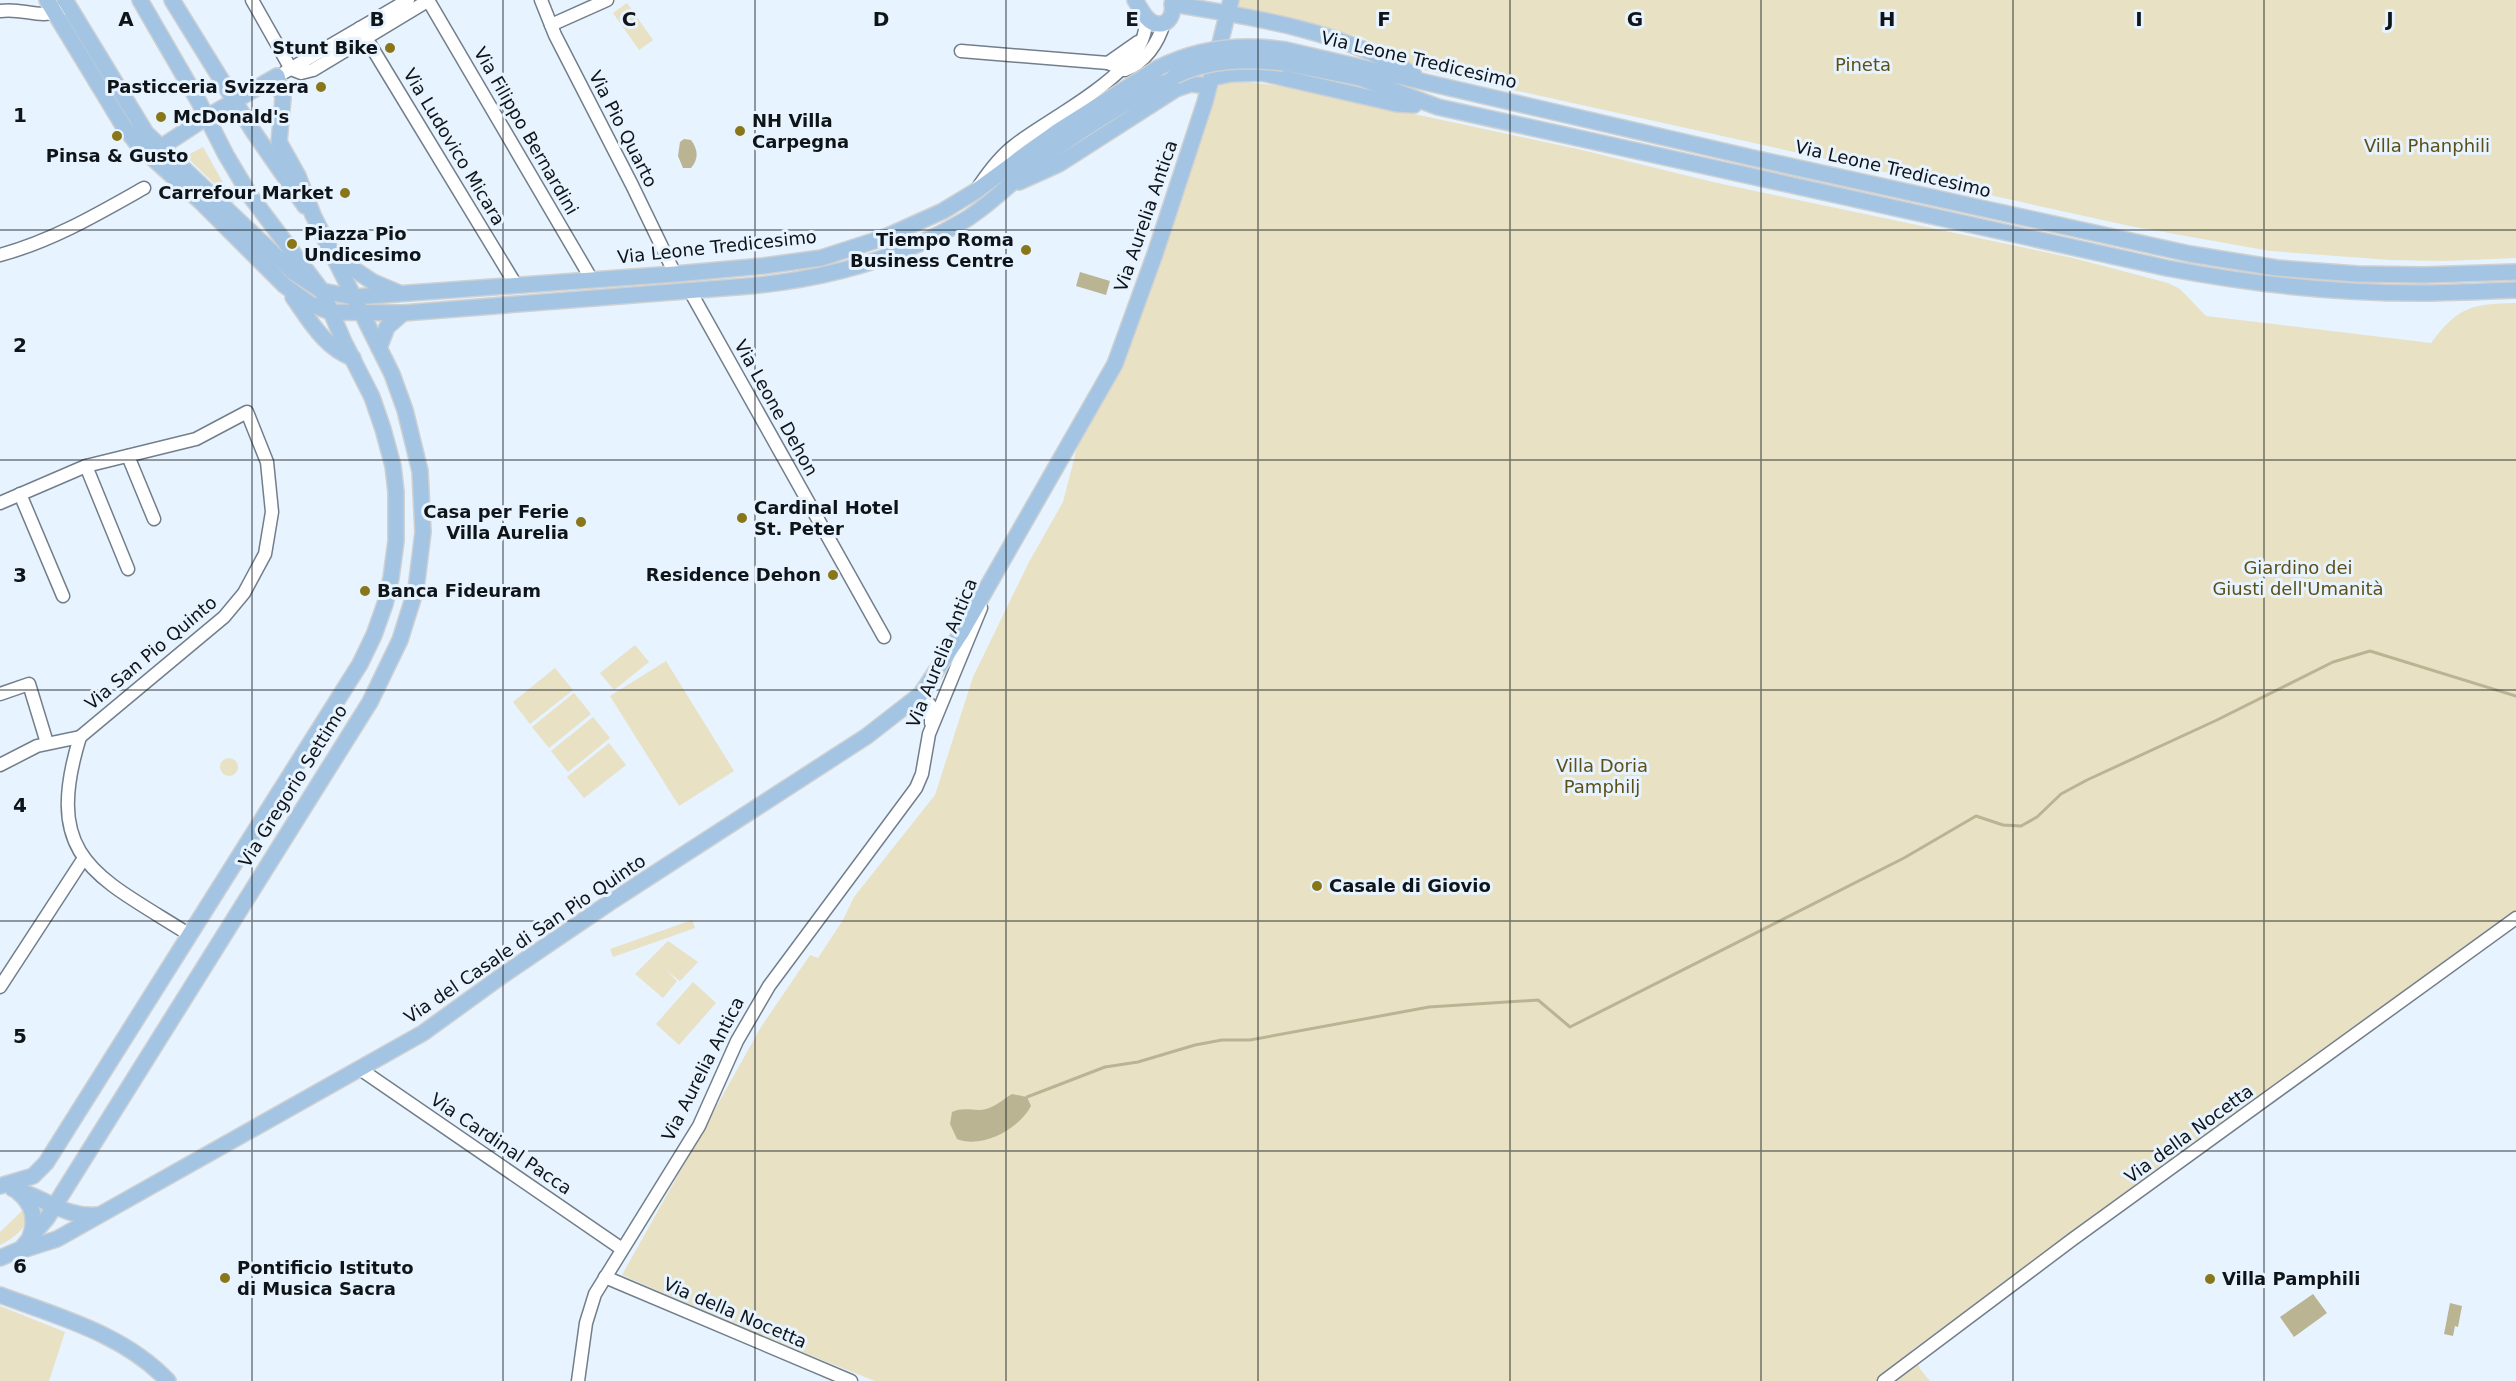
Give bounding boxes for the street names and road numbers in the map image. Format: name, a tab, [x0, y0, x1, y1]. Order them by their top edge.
street label: Via Leone Tredicesimo	[1319, 27, 1519, 92]
street label: Via Filippo Bernardini	[470, 43, 583, 218]
street label: Via Ludovico Micara	[399, 64, 510, 229]
street label: Via Pio Quarto	[585, 67, 662, 191]
street label: Via Leone Tredicesimo	[1793, 136, 1993, 201]
street label: Via Aurelia Antica	[1110, 137, 1181, 294]
street label: Via Leone Tredicesimo	[616, 226, 818, 267]
street label: Via Leone Dehon	[730, 336, 823, 480]
street label: Via Aurelia Antica	[902, 575, 981, 730]
street label: Via San Pio Quinto	[81, 591, 221, 714]
street label: Via Gregorio Settimo	[234, 701, 351, 871]
street label: Via del Casale di San Pio Quinto	[400, 850, 649, 1027]
street label: Via Aurelia Antica	[657, 993, 748, 1144]
street label: Via della Nocetta	[2120, 1080, 2257, 1187]
street label: Via Cardinal Pacca	[427, 1089, 576, 1199]
street label: Via della Nocetta	[660, 1273, 810, 1352]

